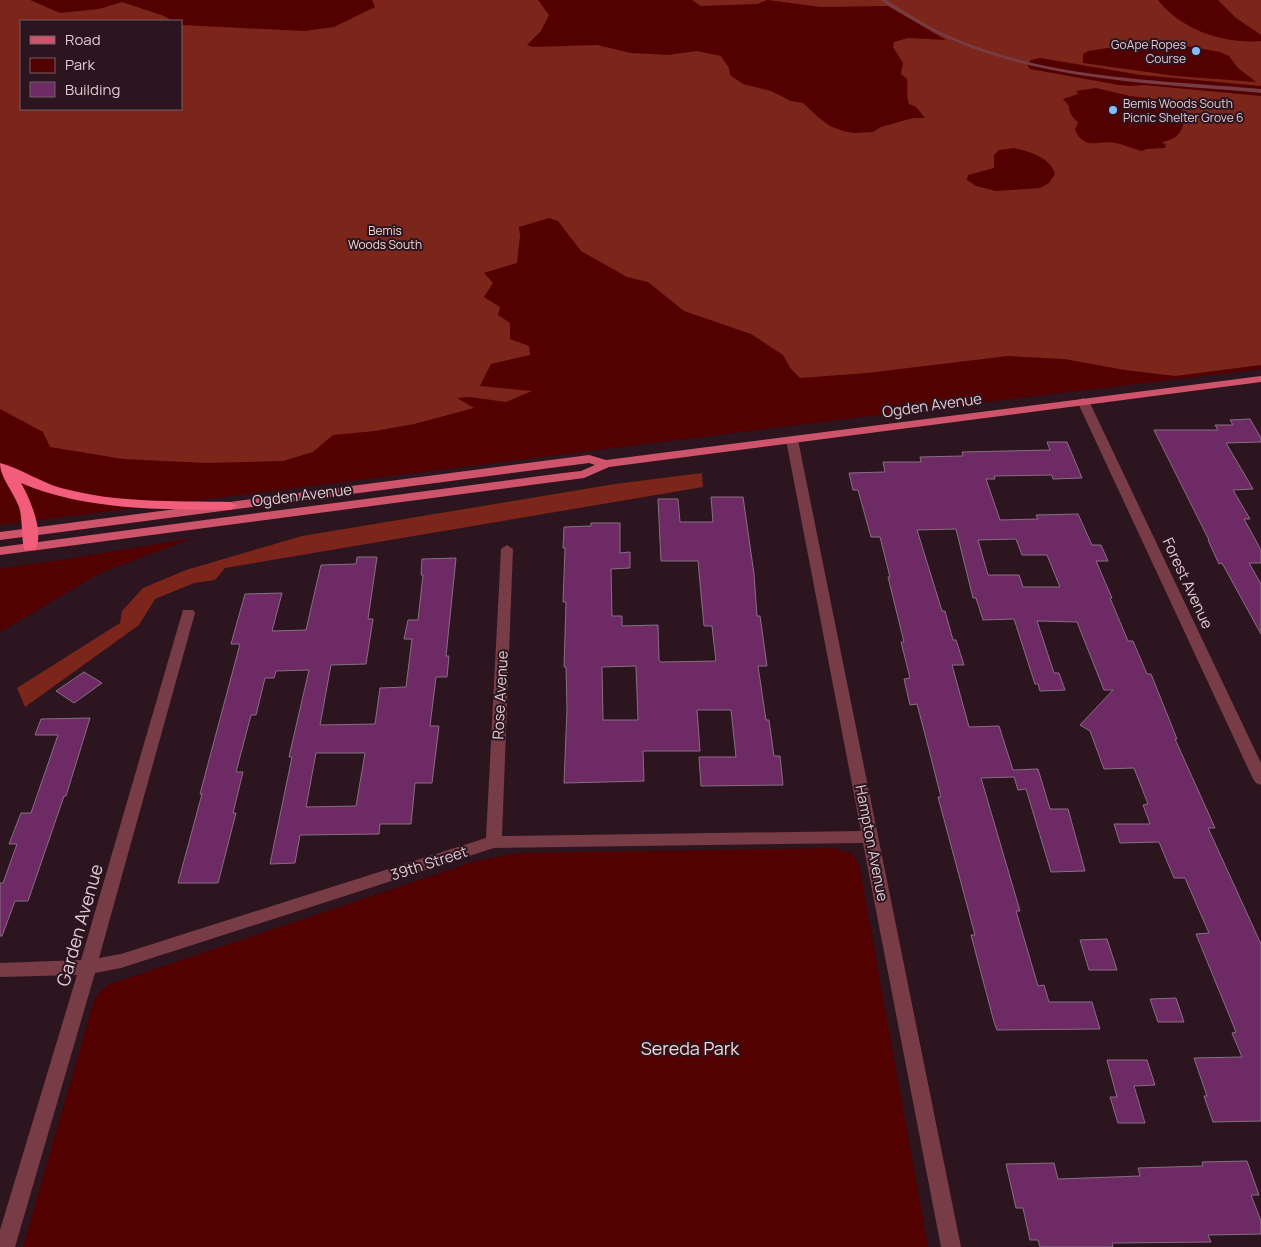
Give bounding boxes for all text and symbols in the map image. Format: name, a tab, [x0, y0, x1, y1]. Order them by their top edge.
legend	[20, 20, 182, 110]
text: Road	[65, 29, 101, 50]
place label: GoApe Ropes Course	[1111, 36, 1186, 67]
marker: GoApe Ropes Course	[1190, 45, 1202, 57]
text: Park	[65, 54, 95, 75]
text: Building	[65, 79, 120, 100]
place label: Bemis Woods South Picnic Shelter Grove 6	[1123, 95, 1244, 126]
marker: Bemis Woods South Picnic Shelter Grove 6	[1107, 104, 1119, 116]
park label: Bemis Woods South	[348, 222, 422, 253]
street label: Ogden Avenue	[881, 388, 983, 422]
street label: Ogden Avenue	[251, 478, 353, 512]
street label: Forest Avenue	[1158, 534, 1218, 632]
street label: Rose Avenue	[487, 650, 513, 740]
street label: Hampton Avenue	[850, 783, 894, 903]
street label: 39th Street	[388, 841, 470, 885]
street label: Garden Avenue	[50, 861, 108, 989]
park label: Sereda Park	[641, 1036, 740, 1060]

